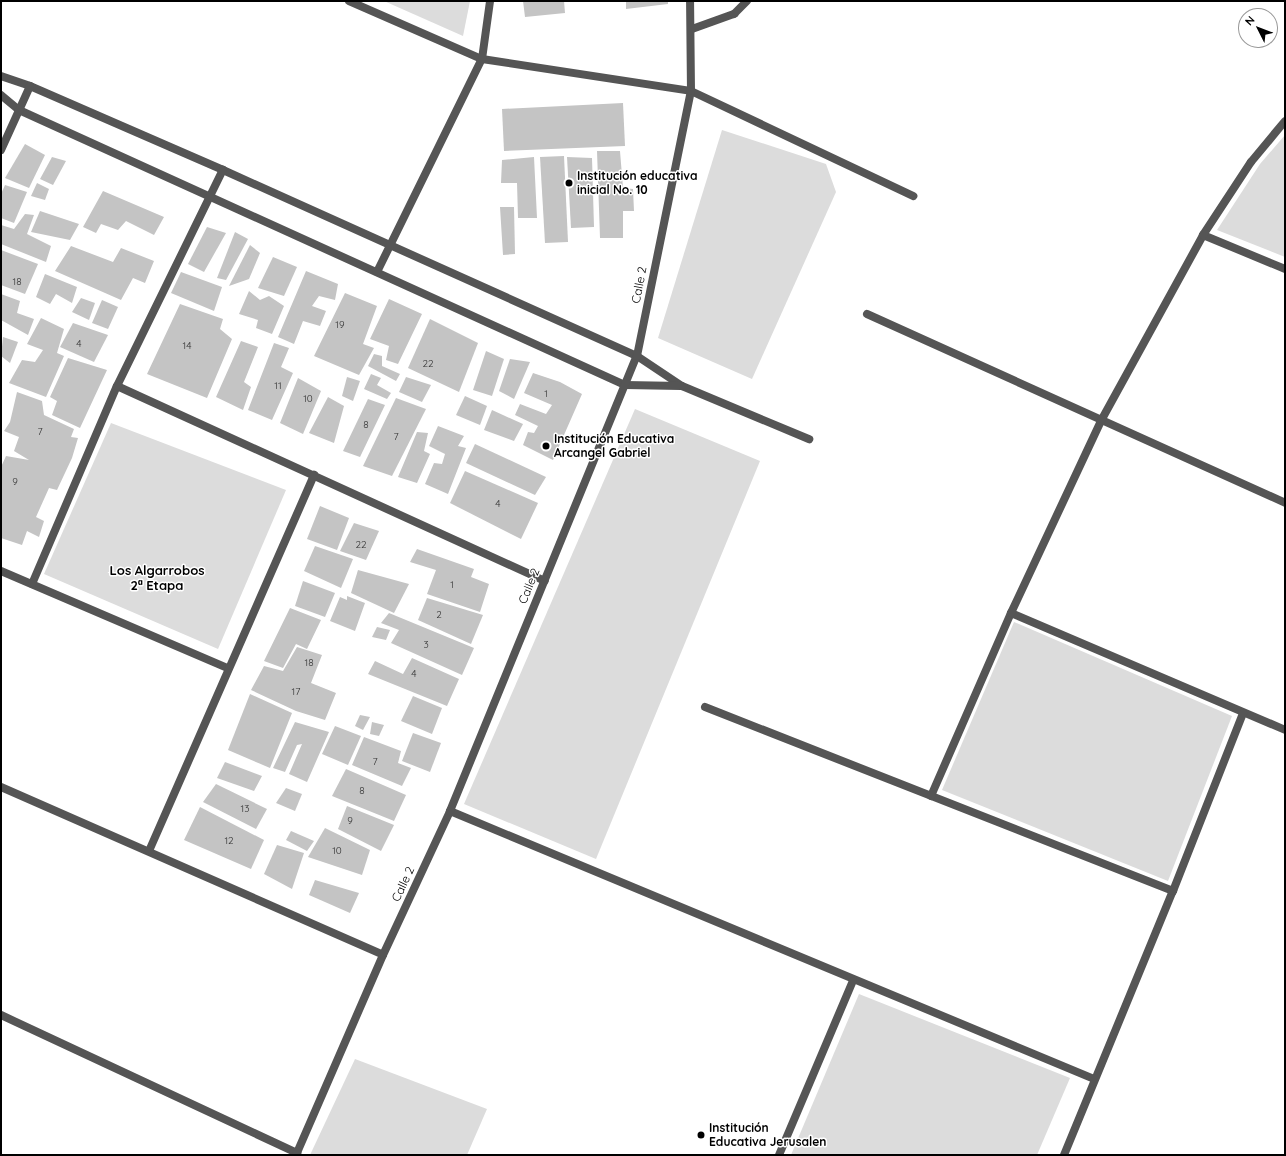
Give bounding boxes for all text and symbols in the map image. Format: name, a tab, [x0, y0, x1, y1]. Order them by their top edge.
north arrow	[1238, 8, 1278, 48]
text: N	[1242, 13, 1258, 28]
place label: Institución educativa inicial No. 10	[577, 169, 698, 197]
marker: Institución educativa inicial No. 10	[564, 178, 574, 188]
street label: Calle 2	[628, 265, 650, 305]
house number: 18	[12, 276, 22, 288]
house number: 19	[335, 319, 345, 331]
house number: 4	[76, 338, 82, 350]
house number: 14	[183, 340, 191, 352]
house number: 22	[422, 358, 434, 370]
house number: 11	[274, 380, 282, 392]
house number: 1	[544, 388, 548, 400]
house number: 10	[303, 393, 313, 405]
house number: 8	[363, 419, 369, 431]
house number: 7	[37, 426, 43, 438]
house number: 7	[393, 431, 399, 443]
place label: Institución Educativa Arcangel Gabriel	[554, 432, 674, 460]
marker: Institución Educativa Arcangel Gabriel	[541, 441, 551, 451]
house number: 9	[12, 476, 18, 488]
house number: 4	[495, 498, 501, 510]
house number: 22	[355, 539, 367, 551]
district label: Los Algarrobos 2ª Etapa	[109, 563, 205, 594]
street label: Calle 2	[515, 566, 543, 606]
house number: 1	[450, 579, 454, 591]
house number: 2	[436, 609, 442, 621]
house number: 3	[423, 639, 429, 651]
house number: 18	[304, 657, 314, 669]
house number: 4	[411, 668, 417, 680]
house number: 17	[292, 686, 300, 698]
house number: 7	[372, 756, 378, 768]
house number: 8	[359, 785, 365, 797]
house number: 13	[241, 803, 249, 815]
house number: 9	[347, 815, 353, 827]
house number: 12	[224, 835, 234, 847]
house number: 10	[332, 845, 342, 857]
street label: Calle 2	[389, 864, 417, 904]
place label: Institución Educativa Jerusalen	[709, 1121, 826, 1149]
marker: Institución Educativa Jerusalen	[696, 1130, 706, 1140]

